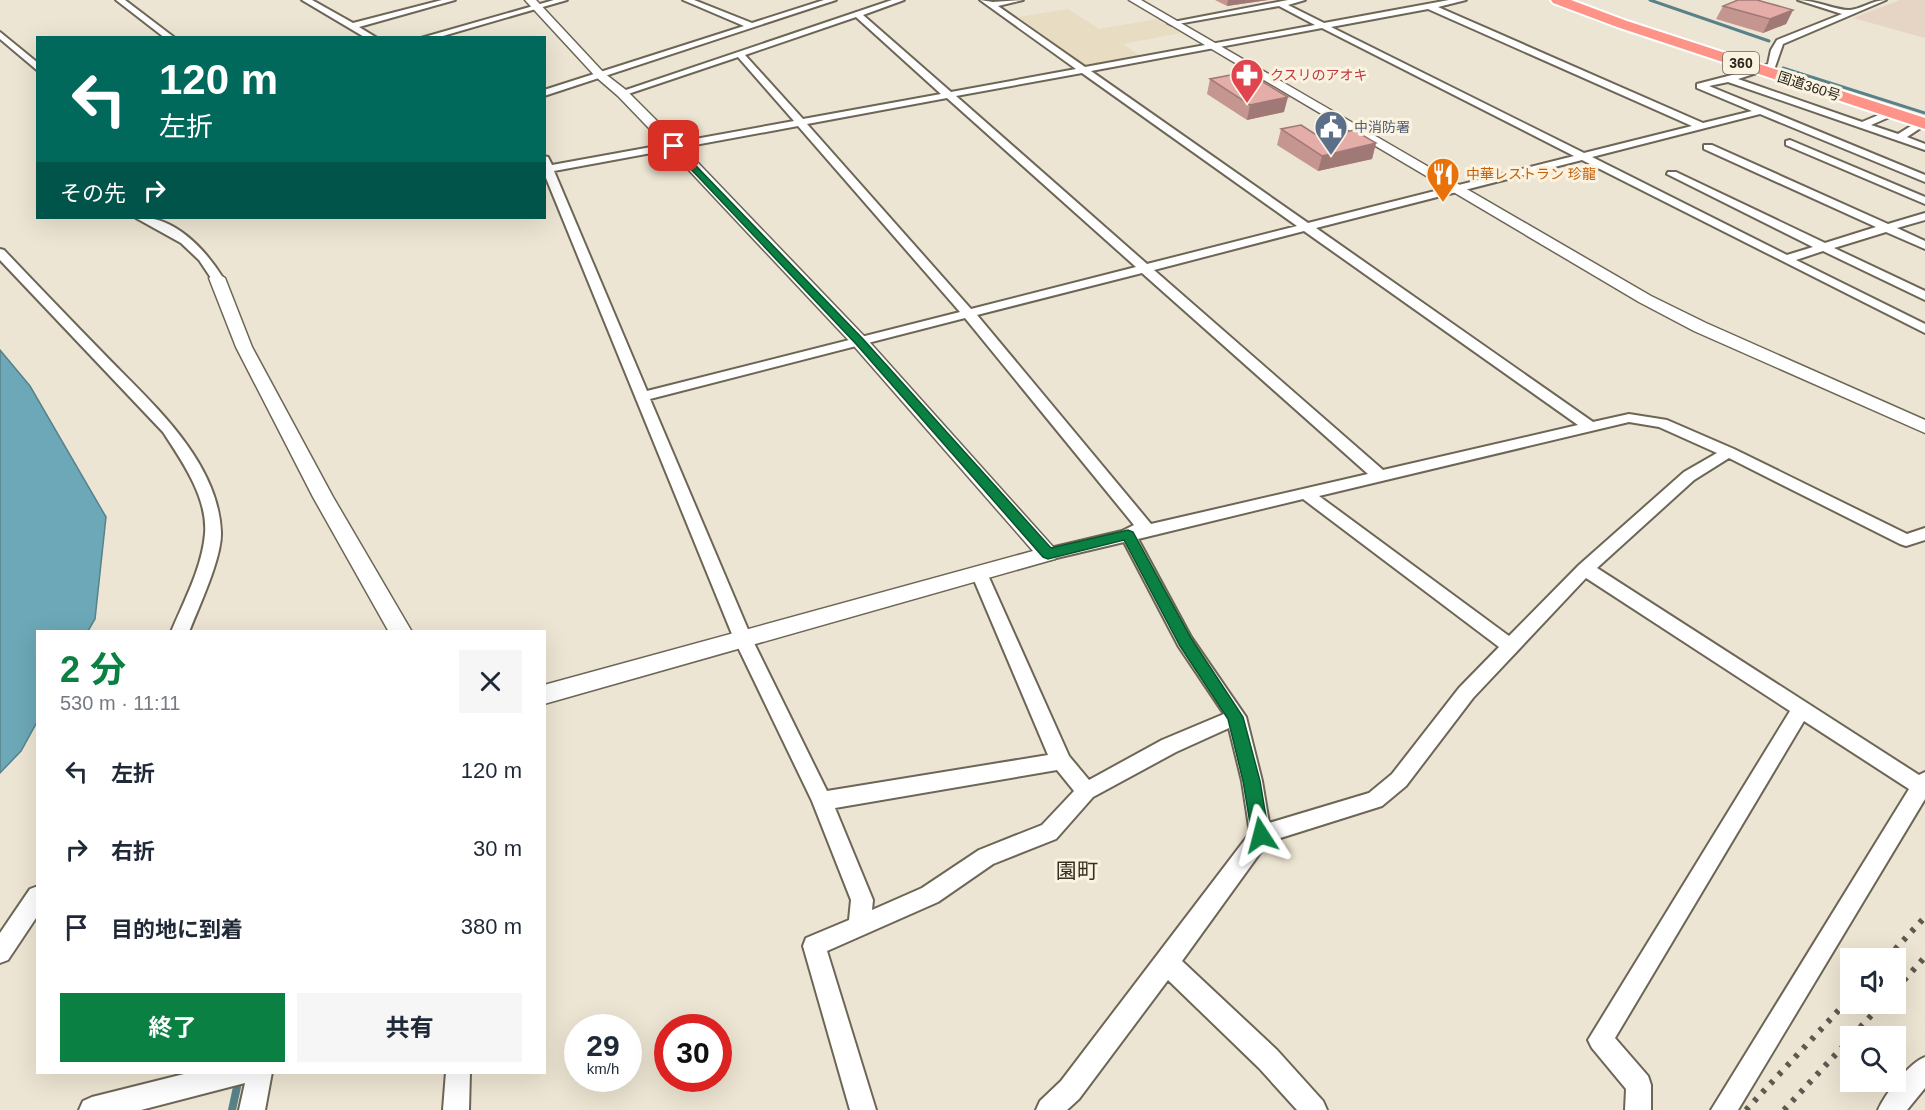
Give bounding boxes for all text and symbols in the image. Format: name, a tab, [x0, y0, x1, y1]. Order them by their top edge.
road number: 360	[1723, 52, 1759, 74]
text: 120 m	[159, 56, 278, 103]
pharmacy icon: クスリのアオキ	[1229, 57, 1265, 104]
icon: left	[60, 60, 138, 138]
place label: クスリのアオキ	[1270, 67, 1368, 83]
street label: 国道360号	[1775, 68, 1843, 104]
public building icon: 中消防署	[1313, 109, 1349, 156]
text: 左折	[159, 112, 213, 142]
place label: 中消防署	[1354, 119, 1410, 135]
pin	[648, 120, 699, 171]
icon: arrive	[657, 129, 690, 162]
restaurant icon: 中華レストラン 珍龍	[1425, 156, 1461, 203]
place label: 中華レストラン 珍龍	[1466, 166, 1596, 182]
icon: right	[138, 174, 171, 207]
text: その先	[60, 181, 126, 206]
text: 2 分	[60, 649, 126, 690]
button: close	[459, 650, 522, 713]
text: 530 m · 11:11	[60, 692, 180, 714]
icon: left	[60, 755, 93, 788]
text: 120 m	[461, 758, 522, 783]
text: 左折	[111, 761, 155, 786]
position arrow	[1229, 803, 1293, 867]
icon: right	[60, 833, 93, 866]
text: 30 m	[473, 836, 522, 861]
text: 右折	[111, 839, 155, 864]
district label: 園町	[1056, 859, 1098, 882]
icon: arrive	[60, 911, 93, 944]
text: 380 m	[461, 914, 522, 939]
text: 目的地に到着	[111, 917, 243, 942]
map controls	[1840, 948, 1906, 1092]
button: sound	[1840, 948, 1906, 1014]
button: 終了	[60, 993, 285, 1062]
button: 共有	[297, 993, 522, 1062]
speed limit sign: 30	[654, 1014, 732, 1092]
button: search	[1840, 1026, 1906, 1092]
text: 29	[586, 1029, 620, 1062]
text: km/h	[587, 1060, 619, 1077]

